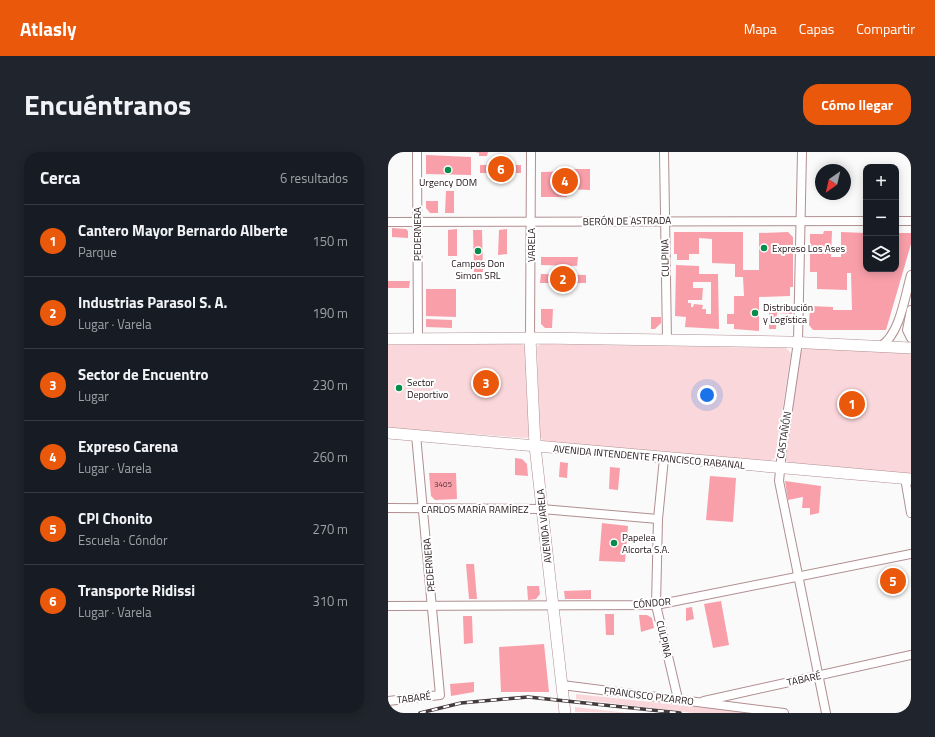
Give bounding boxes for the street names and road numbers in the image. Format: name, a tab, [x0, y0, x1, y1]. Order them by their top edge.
street label: PEDERNERA	[410, 207, 425, 261]
street label: BERÓN DE ASTRADA	[583, 213, 671, 229]
street label: VARELA	[524, 228, 539, 262]
street label: CULPINA	[657, 239, 673, 277]
street label: CASTAÑÓN	[773, 410, 795, 460]
street label: AVENIDA INTENDENTE FRANCISCO RABANAL	[553, 441, 746, 473]
street label: AVENIDA VARELA	[533, 488, 555, 564]
street label: CARLOS MARÍA RAMÍREZ	[421, 502, 529, 517]
street label: PEDERNERA	[419, 537, 439, 593]
street label: CÓNDOR	[632, 594, 672, 612]
street label: CULPINA	[652, 619, 676, 659]
street label: TABARÉ	[786, 668, 823, 690]
street label: FRANCISCO PIZARRO	[603, 683, 695, 709]
street label: TABARÉ	[396, 688, 432, 708]

